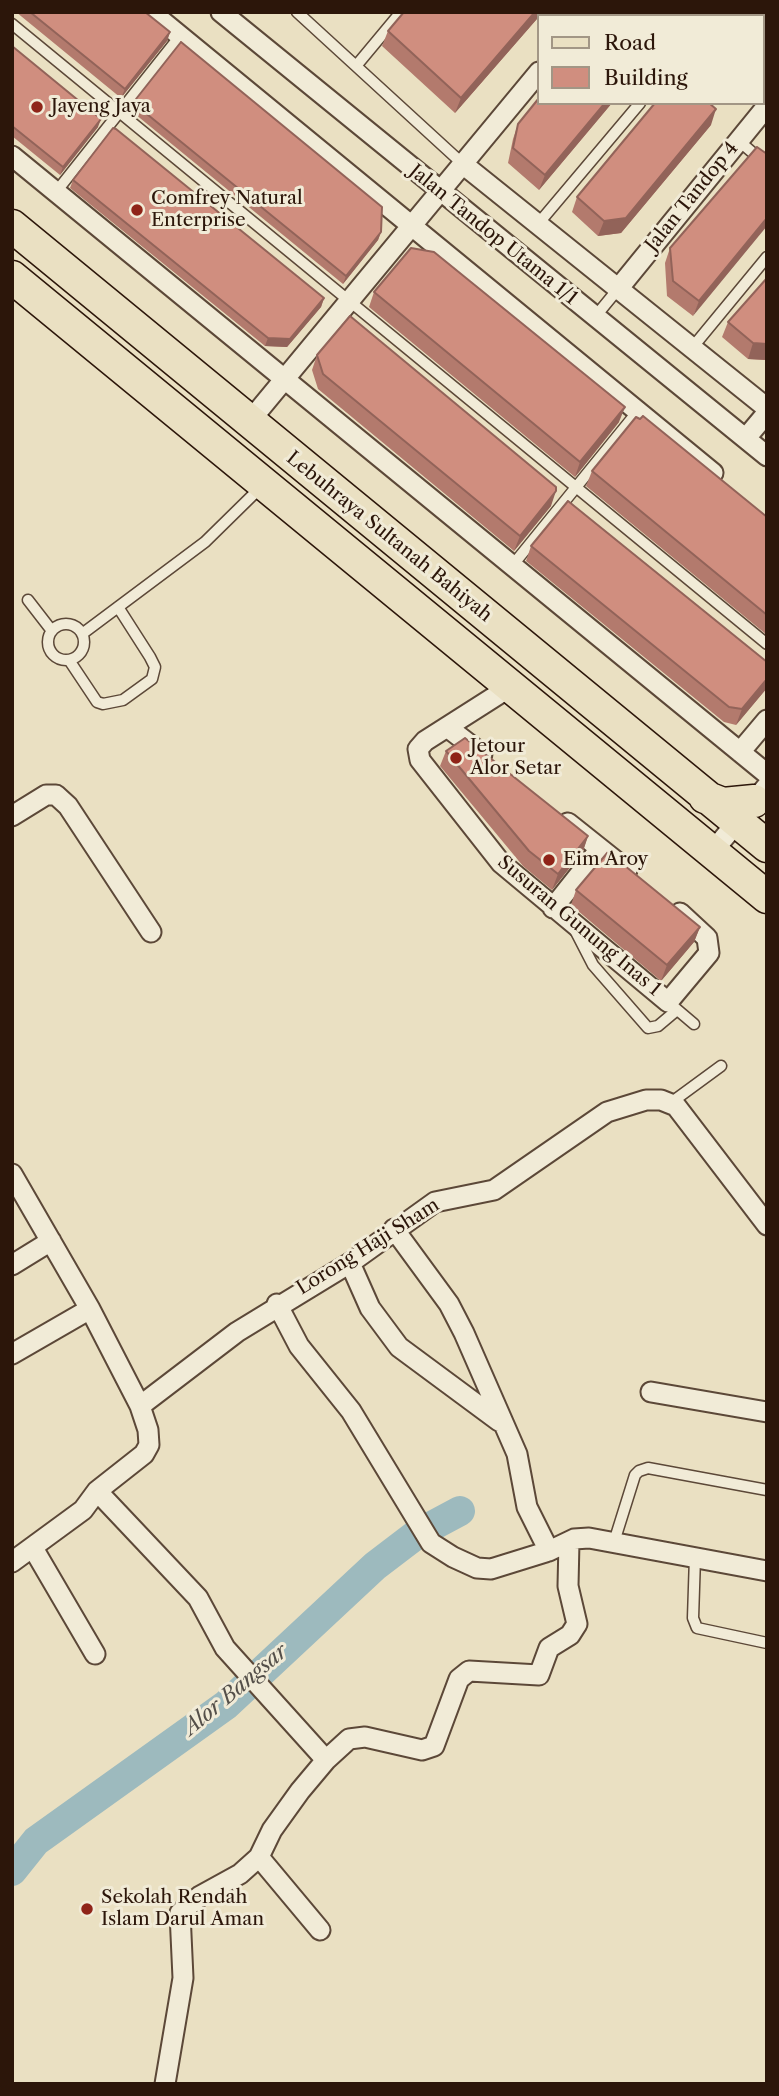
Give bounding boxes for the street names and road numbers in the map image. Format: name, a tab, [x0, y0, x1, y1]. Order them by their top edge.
street label: Jalan Tandop 4	[641, 138, 743, 256]
street label: Jalan Tandop Utama 1/1	[404, 160, 582, 310]
street label: Lebuhraya Sultanah Bahiyah	[282, 447, 496, 627]
street label: Susuran Gunung Inas 1	[493, 851, 665, 1001]
street label: Lorong Haji Sham	[292, 1194, 444, 1300]

